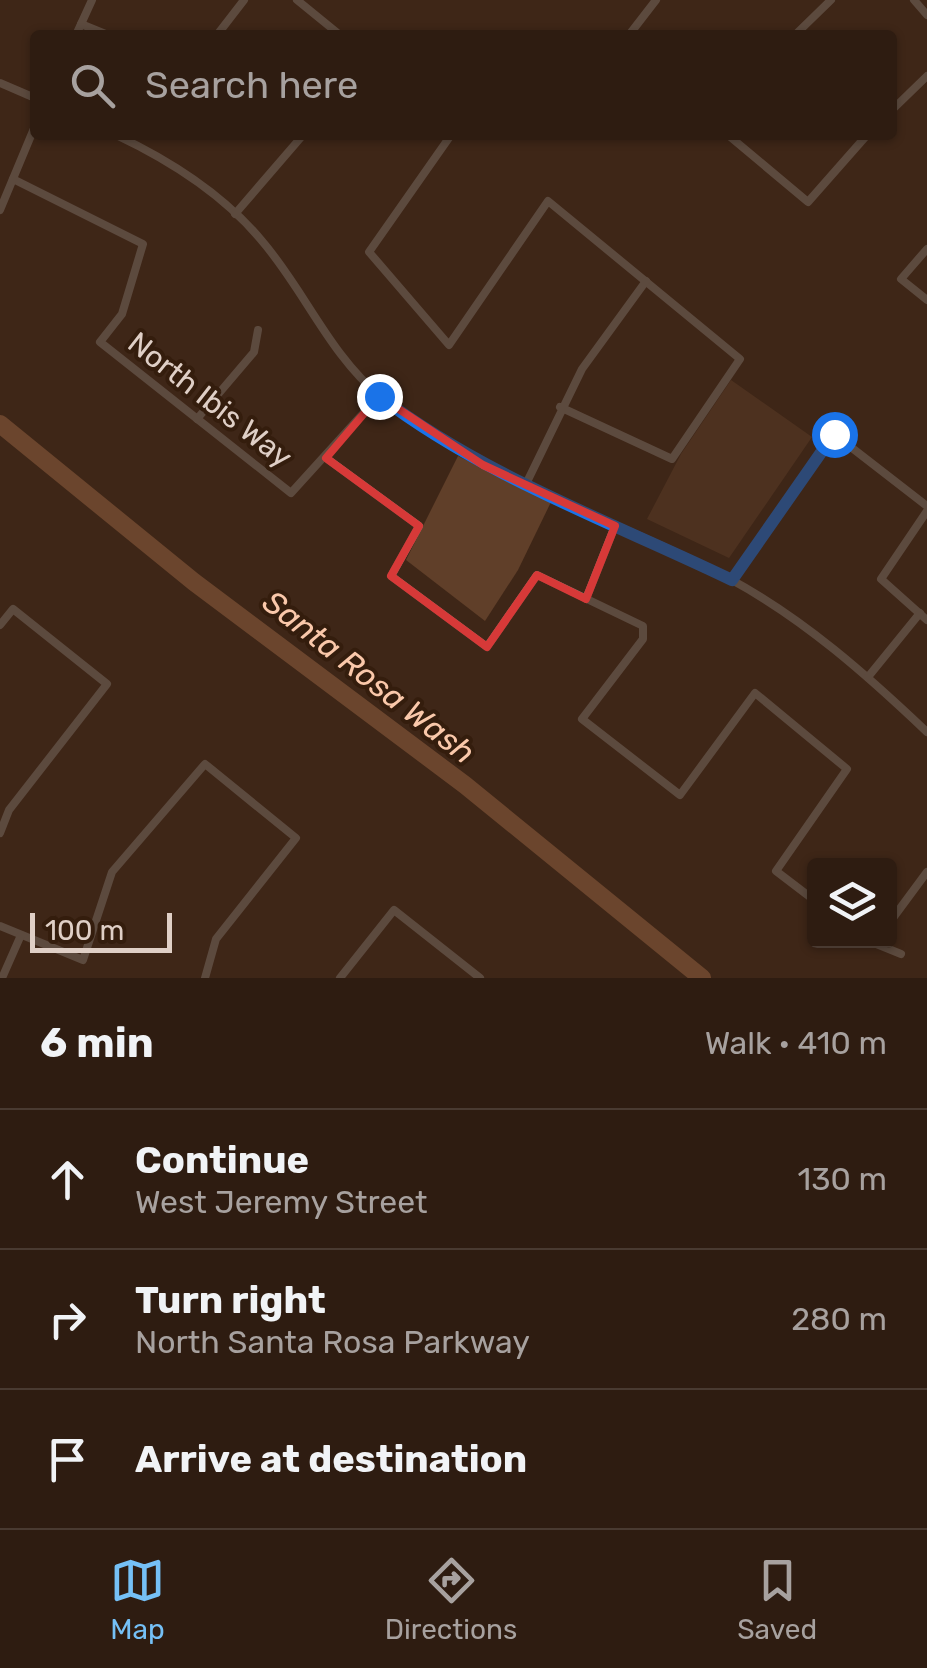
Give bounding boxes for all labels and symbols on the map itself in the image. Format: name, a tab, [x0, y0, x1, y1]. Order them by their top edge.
street label: North Ibis Way	[121, 325, 299, 475]
route end	[357, 374, 403, 420]
route start	[812, 412, 858, 458]
water label: Santa Rosa Wash	[255, 582, 483, 772]
scale bar	[30, 908, 172, 953]

